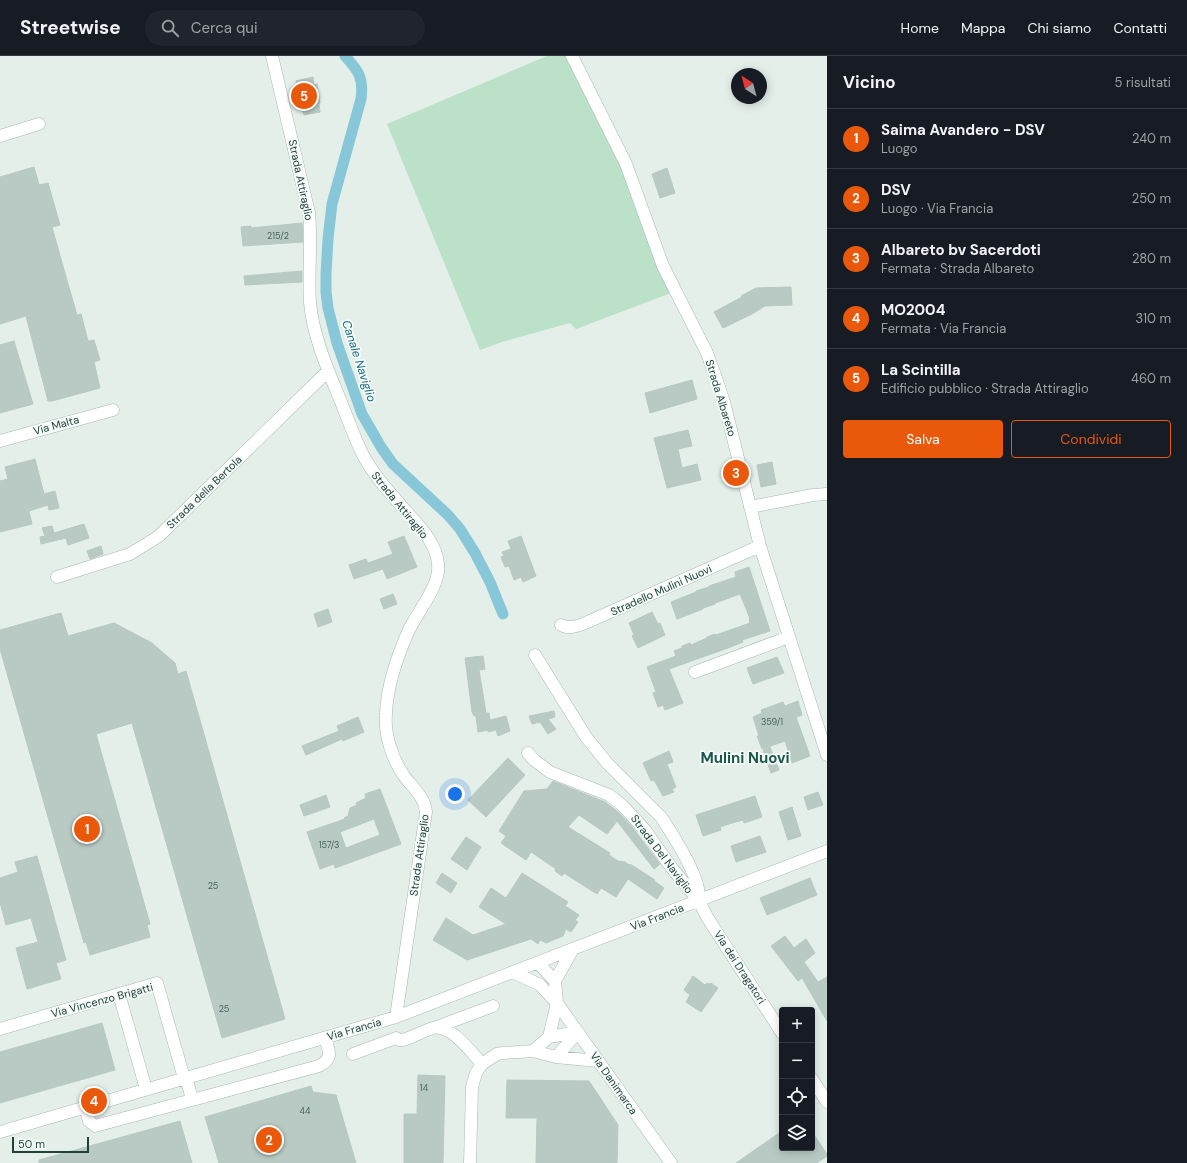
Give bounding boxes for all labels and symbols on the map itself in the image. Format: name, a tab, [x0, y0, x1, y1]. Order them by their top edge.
north arrow	[731, 68, 767, 104]
pin: 5	[291, 81, 317, 111]
street label: Strada Attiraglio	[286, 138, 316, 222]
house number: 215/2	[267, 230, 289, 242]
water label: Canale Naviglio	[338, 318, 380, 404]
street label: Strada Albareto	[703, 358, 739, 438]
street label: Via Malta	[32, 412, 80, 438]
street label: Strada della Bertola	[163, 452, 245, 532]
pin: 3	[723, 458, 749, 488]
street label: Strada Attiraglio	[369, 469, 431, 541]
street label: Stradello Mulini Nuovi	[608, 561, 714, 619]
house number: 359/1	[761, 716, 783, 728]
district label: Mulini Nuovi	[700, 748, 790, 768]
your location	[445, 784, 465, 804]
street label: Strada Del Naviglio	[628, 812, 696, 896]
street label: Strada Attiraglio	[406, 813, 432, 897]
pin: 1	[74, 814, 100, 844]
house number: 157/3	[319, 839, 339, 851]
house number: 25	[208, 880, 218, 892]
street label: Via Francia	[628, 900, 686, 934]
street label: Via dei Dragatori	[711, 928, 769, 1006]
street label: Via Vincenzo Brigatti	[49, 980, 155, 1020]
house number: 25	[219, 1003, 229, 1015]
street label: Via Francia	[325, 1015, 383, 1043]
street label: Via Danimarca	[587, 1049, 641, 1117]
house number: 14	[420, 1082, 429, 1094]
pin: 4	[81, 1086, 107, 1116]
house number: 44	[300, 1105, 311, 1117]
pin: 2	[256, 1125, 282, 1155]
scale bar	[12, 1135, 89, 1154]

